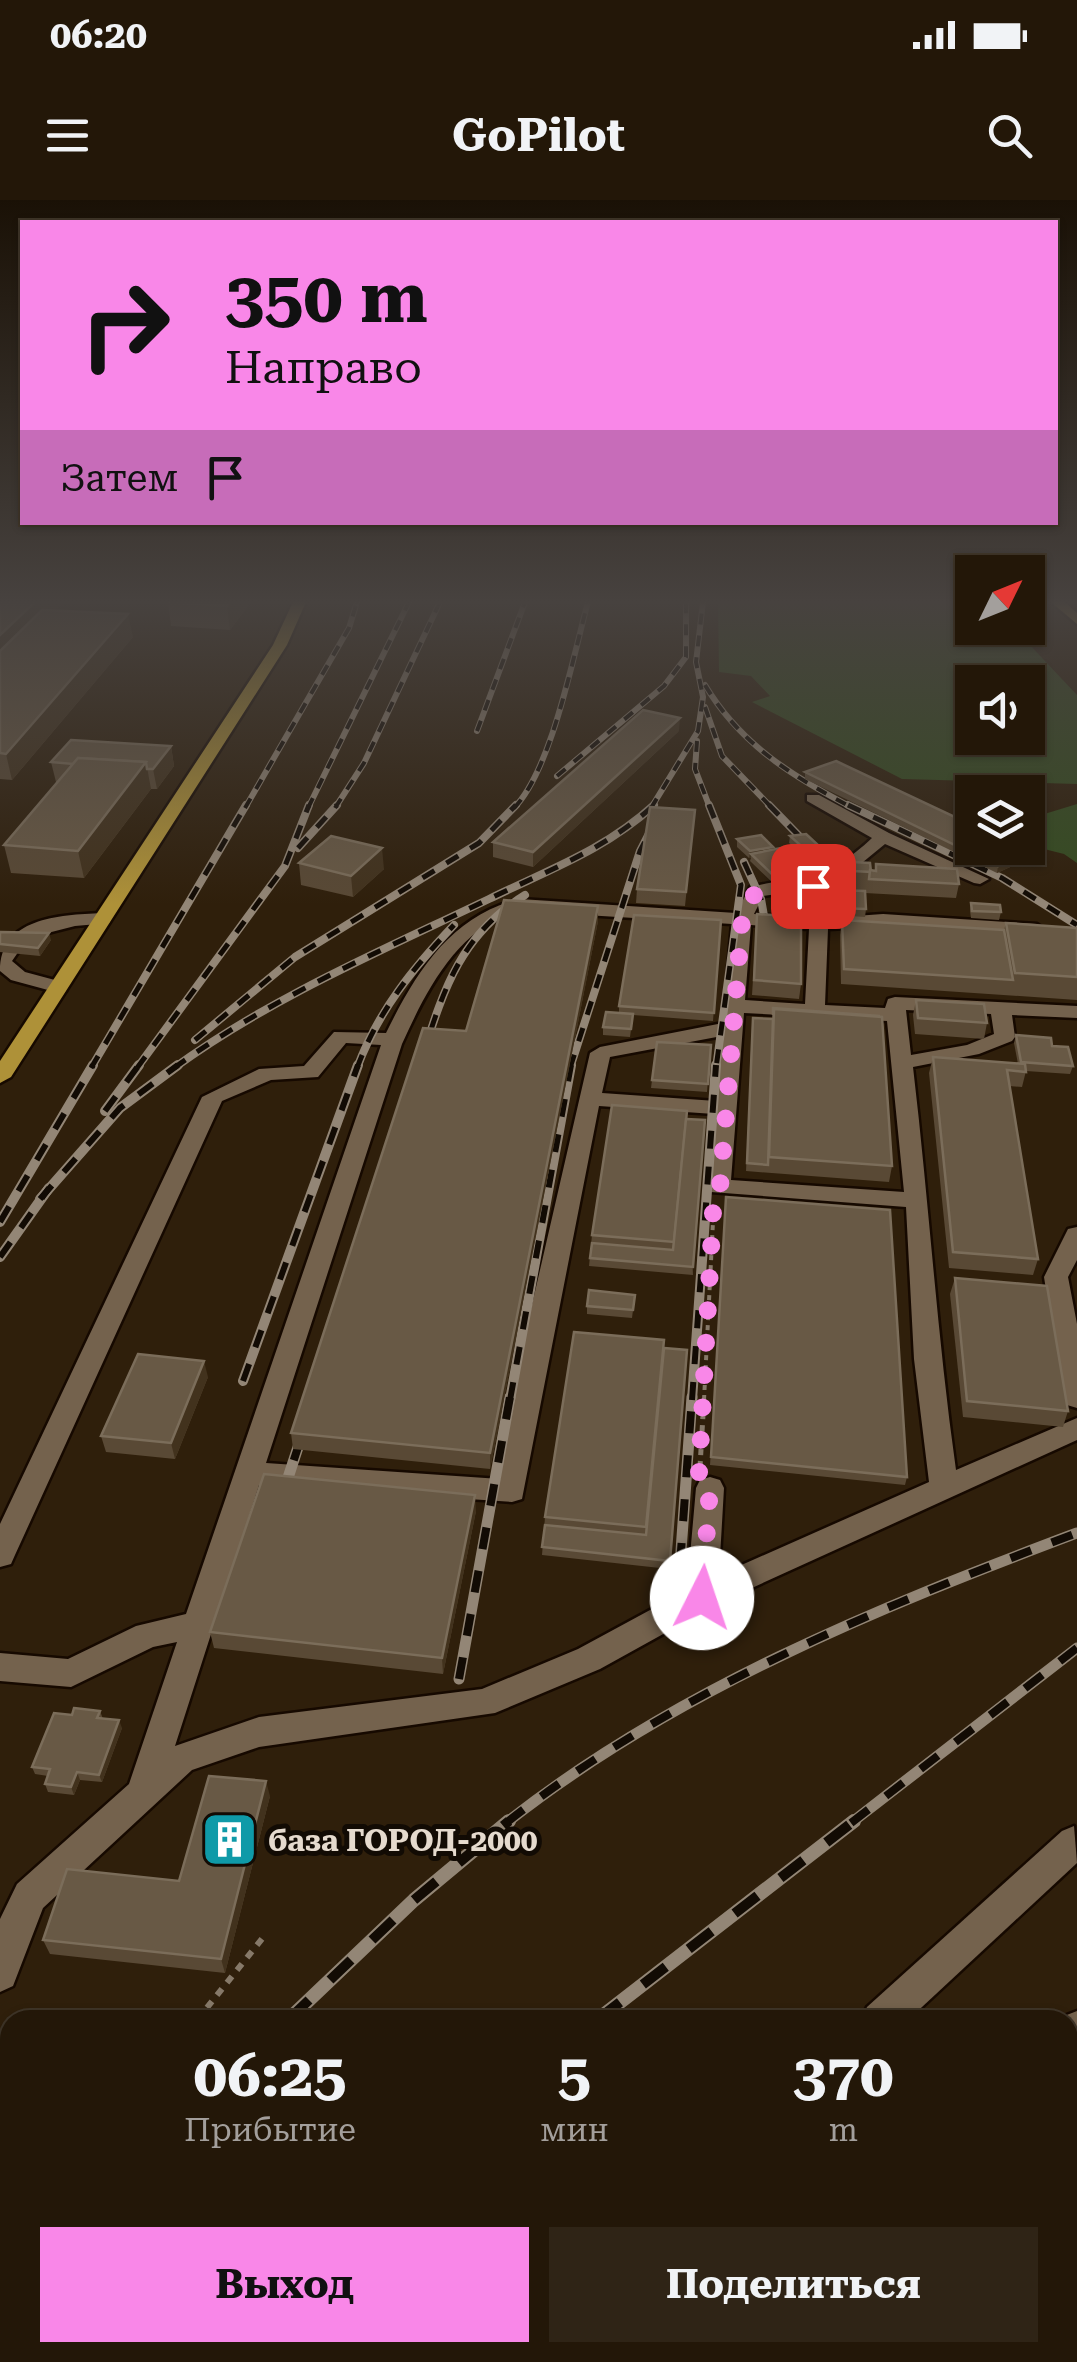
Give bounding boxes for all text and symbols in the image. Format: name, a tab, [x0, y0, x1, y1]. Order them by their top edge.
text: 06:20	[50, 13, 147, 57]
icon: menu	[40, 108, 95, 163]
icon: search	[982, 108, 1037, 163]
text: GoPilot	[452, 109, 625, 162]
text: 350 m	[225, 257, 428, 339]
icon: right	[60, 260, 190, 390]
text: Направо	[225, 341, 422, 394]
icon: arrive	[198, 450, 253, 505]
text: Затем	[60, 456, 178, 500]
north arrow	[955, 555, 1045, 645]
map controls	[955, 555, 1045, 865]
button: sound	[955, 665, 1045, 755]
button: layers	[955, 775, 1045, 865]
pin	[771, 844, 856, 929]
icon: arrive	[786, 859, 841, 914]
position arrow	[650, 1546, 754, 1650]
building icon: база ГОРОД-2000	[199, 1810, 259, 1870]
place label: база ГОРОД-2000	[268, 1823, 538, 1858]
text: 06:25	[194, 2040, 347, 2111]
text: 5	[558, 2040, 591, 2111]
text: 370	[793, 2040, 894, 2111]
text: Прибытие	[184, 2111, 356, 2149]
text: мин	[540, 2111, 608, 2149]
text: m	[829, 2111, 858, 2149]
button: Выход	[40, 2227, 529, 2342]
button: Поделиться	[549, 2227, 1038, 2342]

